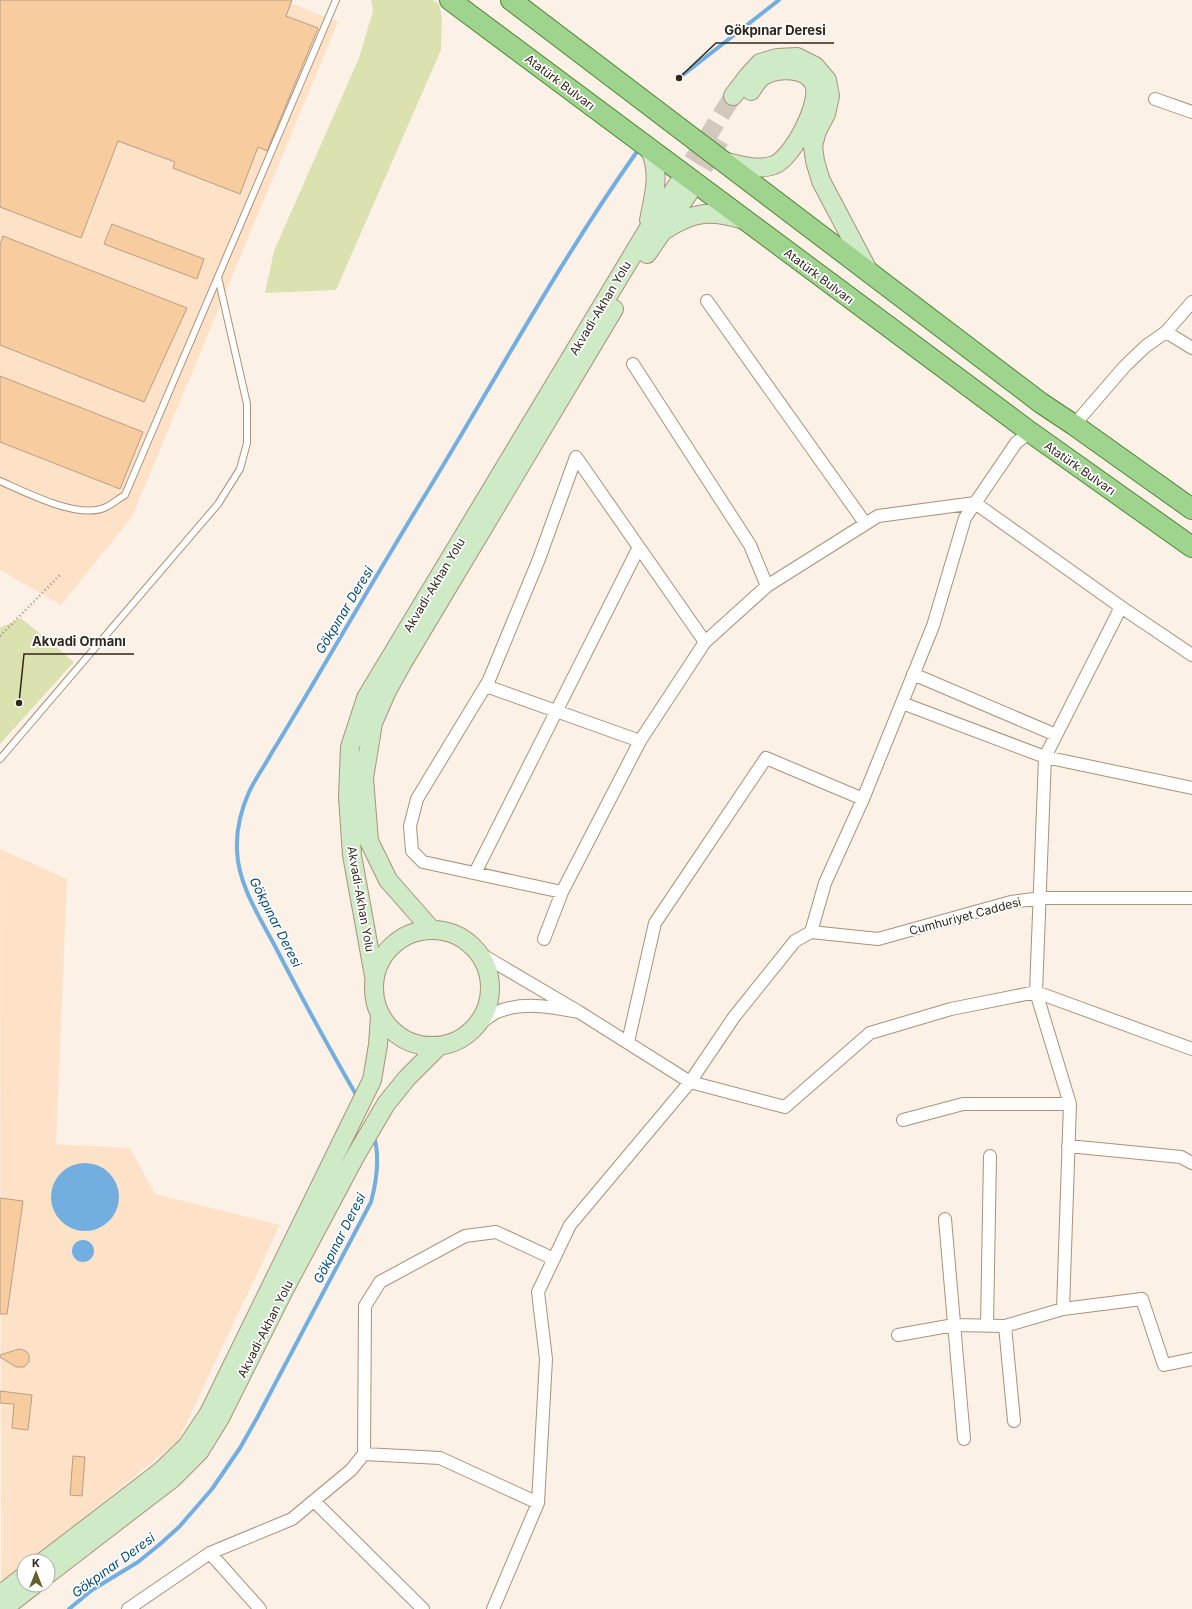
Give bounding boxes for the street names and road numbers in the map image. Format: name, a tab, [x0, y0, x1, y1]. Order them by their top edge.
street label: Atatürk Bulvarı	[522, 51, 598, 113]
street label: Atatürk Bulvarı	[781, 245, 857, 307]
street label: Akvadi-Akhan Yolu	[566, 258, 634, 358]
street label: Atatürk Bulvarı	[1042, 438, 1118, 498]
street label: Akvadi-Akhan Yolu	[400, 535, 468, 635]
street label: Akvadi-Akhan Yolu	[344, 845, 378, 953]
street label: Cumhuriyet Caddesi	[907, 894, 1023, 938]
street label: Akvadi-Akhan Yolu	[234, 1278, 296, 1380]

